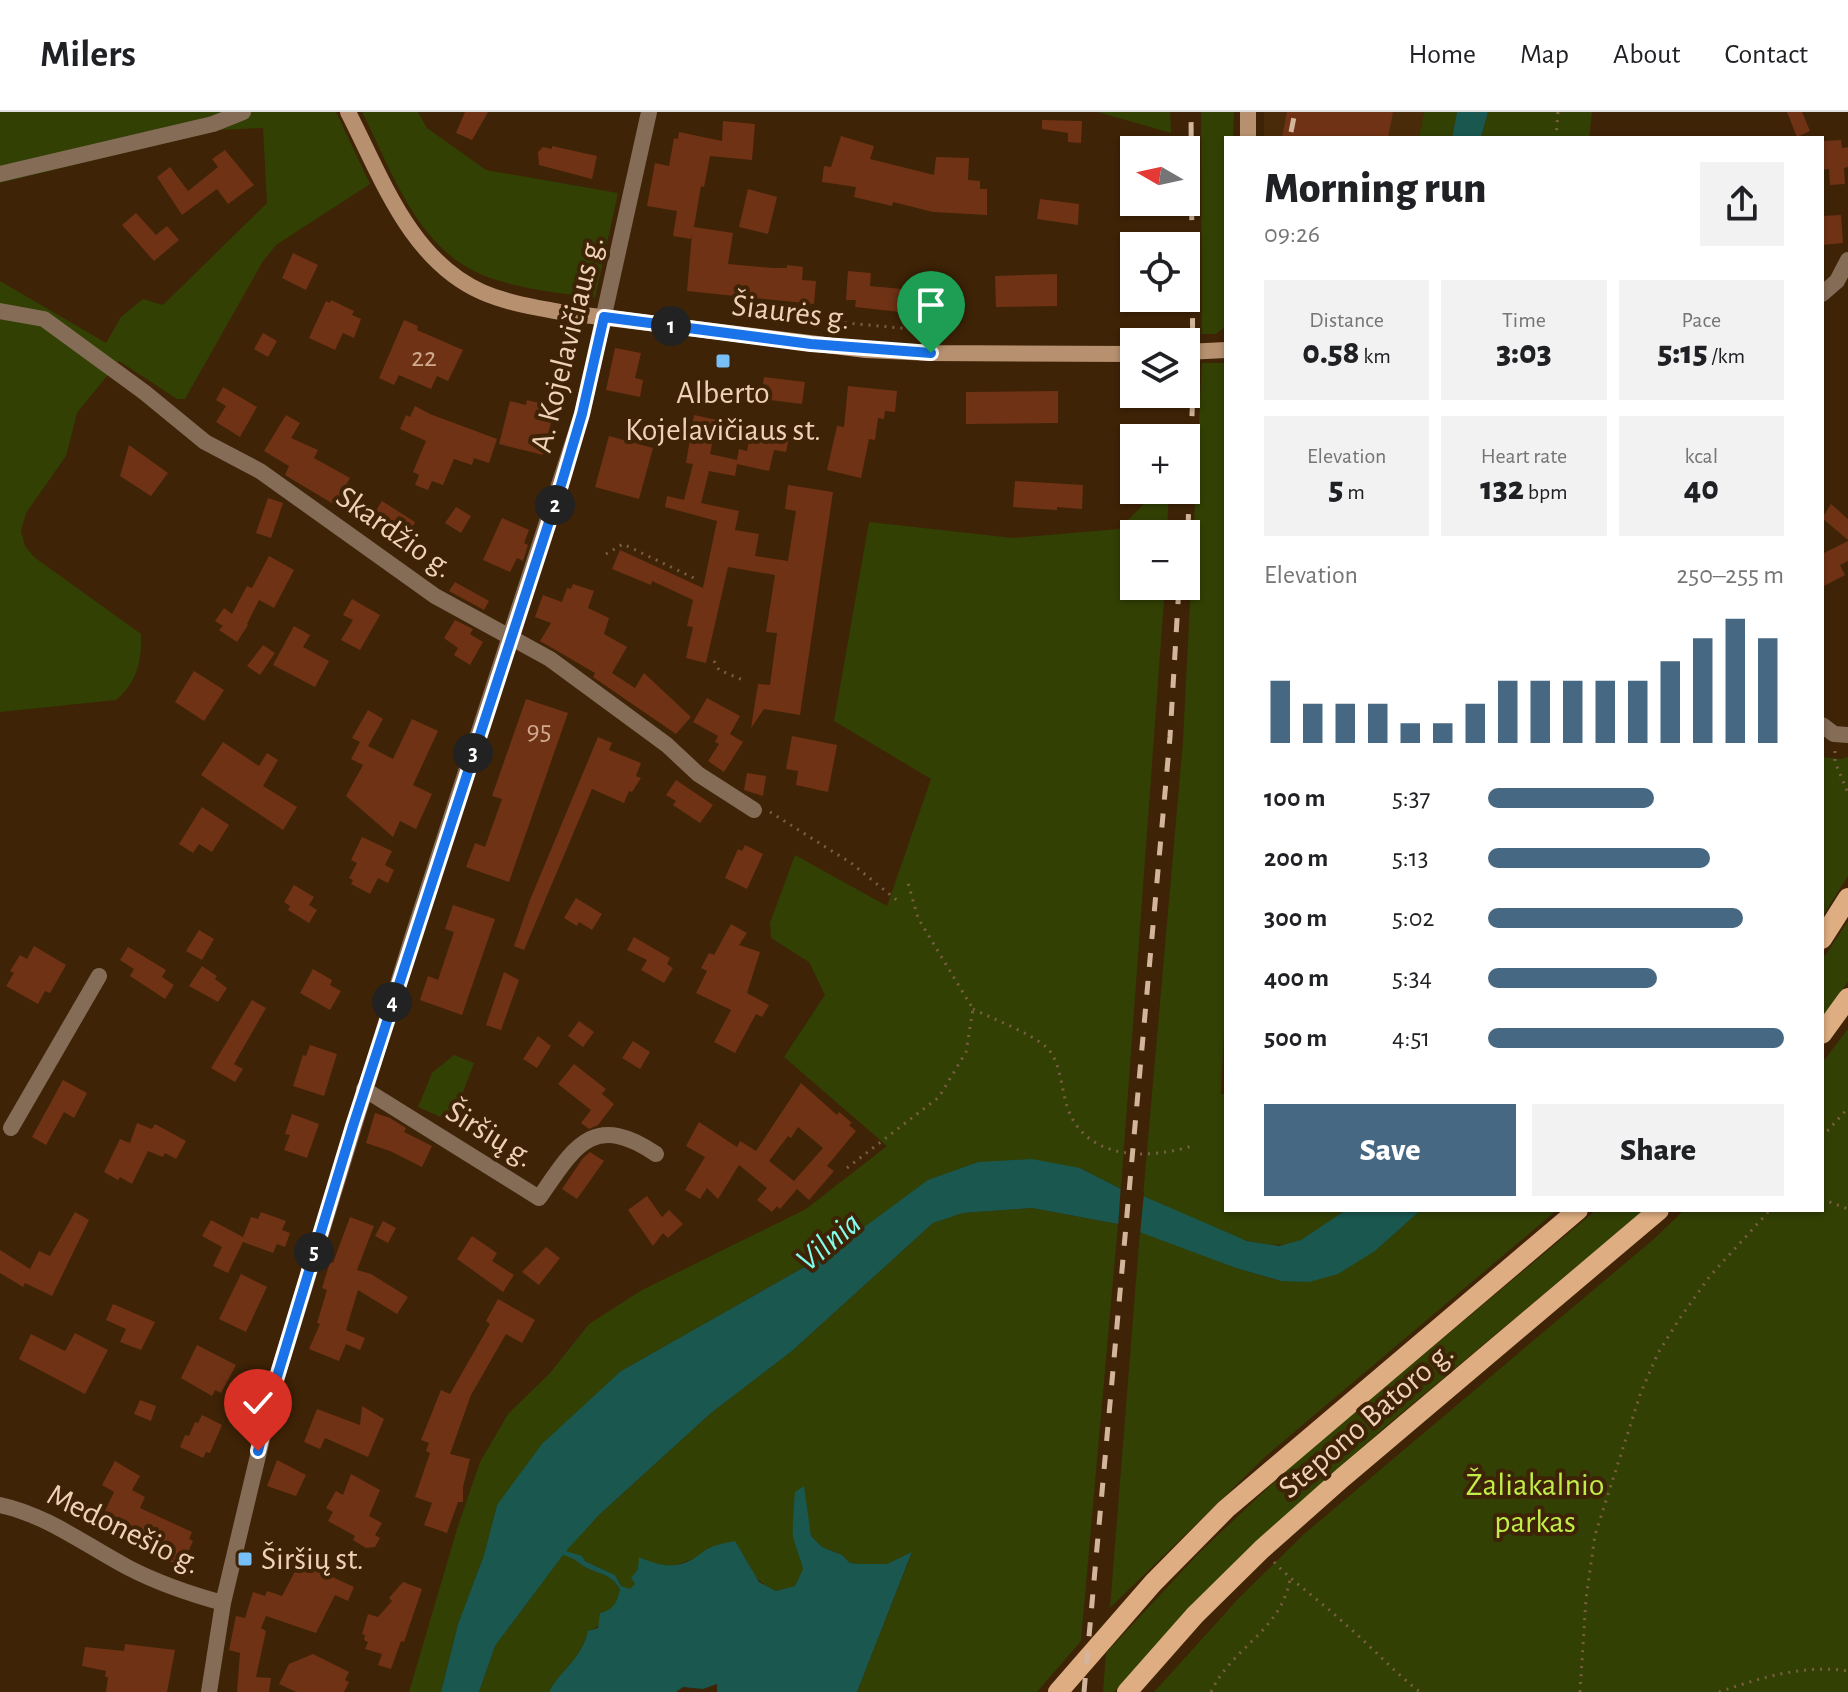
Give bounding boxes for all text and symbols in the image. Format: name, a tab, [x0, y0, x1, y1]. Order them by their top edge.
text: Milers	[40, 36, 136, 74]
text: Home	[1409, 41, 1476, 69]
text: Map	[1520, 41, 1569, 69]
text: About	[1613, 41, 1681, 69]
text: Contact	[1725, 41, 1808, 69]
north arrow	[1120, 136, 1200, 216]
map controls	[1120, 136, 1200, 600]
button: share	[1700, 162, 1784, 246]
text: Morning run	[1264, 167, 1487, 211]
text: 09:26	[1264, 221, 1320, 247]
button: locate	[1120, 232, 1200, 312]
street label: A. Kojelavičiaus g.	[525, 233, 609, 455]
pin	[897, 271, 965, 353]
icon: arrive	[909, 283, 953, 327]
street label: Šiaurės g.	[730, 287, 852, 335]
pin: 1	[651, 306, 691, 346]
text: Distance	[1309, 309, 1384, 331]
text: Time	[1502, 309, 1546, 331]
text: Pace	[1682, 309, 1721, 331]
text: 1	[667, 315, 675, 337]
button: layers	[1120, 328, 1200, 408]
text: 0.58	[1302, 336, 1360, 370]
text: 3:03	[1496, 336, 1552, 370]
text: 5:15	[1658, 336, 1708, 370]
house number: 22	[411, 344, 437, 372]
text: km	[1360, 345, 1391, 367]
text: /km	[1708, 345, 1745, 367]
marker: Alberto Kojelavičiaus st.	[714, 352, 732, 370]
place label: Alberto Kojelavičiaus st.	[625, 377, 821, 446]
button: +	[1120, 424, 1200, 504]
text: Elevation	[1307, 445, 1386, 467]
text: Heart rate	[1481, 445, 1567, 467]
text: kcal	[1685, 445, 1718, 467]
text: 5	[1329, 472, 1344, 506]
text: 132	[1480, 472, 1524, 506]
text: 40	[1684, 472, 1719, 506]
street label: Skardžio g.	[331, 480, 459, 584]
text: m	[1344, 481, 1365, 503]
text: bpm	[1524, 481, 1568, 503]
pin: 2	[535, 485, 575, 525]
text: 2	[550, 494, 560, 516]
button: −	[1120, 520, 1200, 600]
text: Elevation	[1264, 562, 1358, 588]
text: 250–255 m	[1677, 562, 1784, 588]
house number: 95	[527, 717, 551, 745]
pin: 3	[453, 733, 493, 773]
text: 3	[468, 742, 478, 764]
text: 100 m	[1264, 785, 1325, 811]
text: 5:37	[1392, 785, 1430, 811]
text: 200 m	[1264, 845, 1328, 871]
text: 5:13	[1392, 845, 1428, 871]
text: 300 m	[1264, 905, 1327, 931]
text: 5:02	[1392, 905, 1434, 931]
text: 400 m	[1264, 965, 1329, 991]
text: 5:34	[1392, 965, 1432, 991]
pin: 4	[372, 982, 412, 1022]
text: 4	[386, 991, 398, 1013]
text: 500 m	[1264, 1025, 1327, 1051]
text: 4:51	[1392, 1025, 1430, 1051]
street label: Širšių g.	[440, 1093, 541, 1174]
button: Save	[1264, 1104, 1516, 1196]
button: Share	[1532, 1104, 1784, 1196]
water label: Vilnia	[790, 1206, 868, 1278]
pin: 5	[294, 1232, 334, 1272]
text: 5	[309, 1241, 319, 1263]
street label: Stepono Batoro g.	[1272, 1336, 1460, 1504]
pin	[224, 1369, 292, 1451]
icon: check	[236, 1381, 280, 1425]
park label: Žaliakalnio parkas	[1466, 1467, 1604, 1538]
street label: Medonešio g.	[42, 1478, 206, 1580]
place label: Širšių st.	[261, 1541, 364, 1576]
marker: Širšių st.	[236, 1550, 254, 1568]

